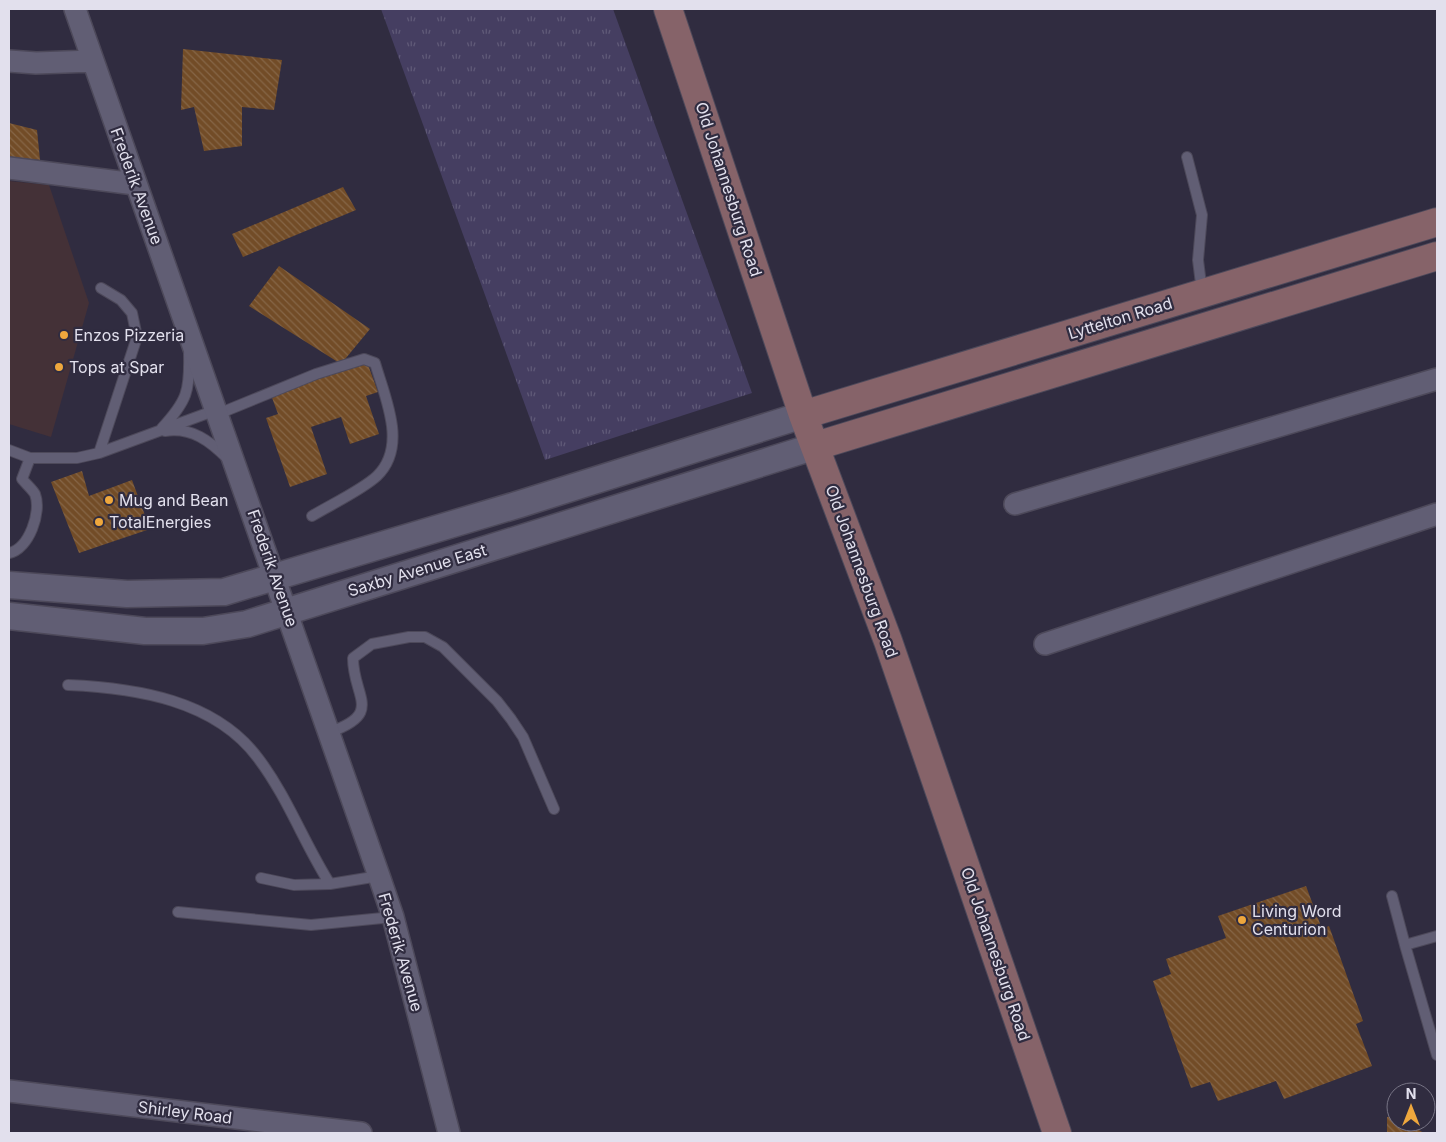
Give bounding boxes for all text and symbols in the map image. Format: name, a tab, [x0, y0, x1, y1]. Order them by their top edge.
street label: Old Johannesburg Road	[691, 99, 767, 279]
street label: Frederik Avenue	[107, 125, 167, 247]
street label: Lyttelton Road	[1066, 293, 1174, 343]
place label: Enzos Pizzeria	[74, 325, 184, 345]
marker: Enzos Pizzeria	[58, 329, 70, 341]
place label: Tops at Spar	[69, 357, 164, 377]
marker: Tops at Spar	[53, 361, 65, 373]
street label: Old Johannesburg Road	[821, 482, 903, 660]
place label: Mug and Bean	[119, 490, 228, 510]
marker: Mug and Bean	[103, 494, 115, 506]
street label: Frederik Avenue	[244, 507, 302, 629]
place label: TotalEnergies	[109, 512, 211, 532]
marker: TotalEnergies	[93, 516, 105, 528]
street label: Saxby Avenue East	[345, 539, 489, 601]
street label: Old Johannesburg Road	[957, 865, 1035, 1043]
street label: Frederik Avenue	[374, 890, 428, 1014]
place label: Living Word Centurion	[1252, 901, 1342, 939]
marker: Living Word Centurion	[1236, 914, 1248, 926]
north arrow	[1386, 1082, 1436, 1132]
text: N	[1406, 1085, 1416, 1102]
street label: Shirley Road	[137, 1096, 233, 1128]

